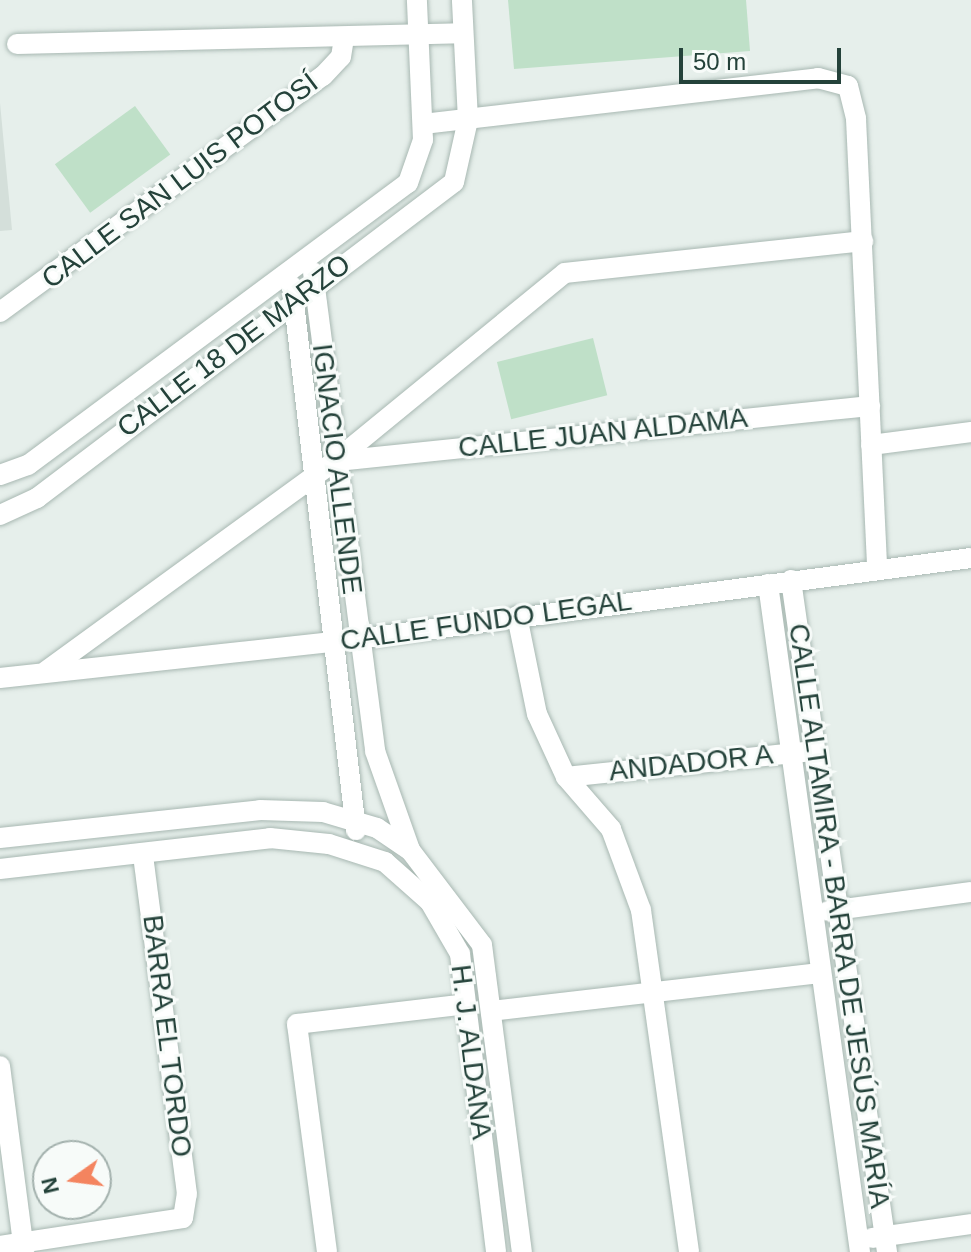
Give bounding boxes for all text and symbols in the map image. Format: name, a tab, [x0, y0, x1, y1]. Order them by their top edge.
scale bar	[683, 32, 845, 82]
text: 50 m	[693, 48, 746, 75]
street label: CALLE SAN LUIS POTOSÍ	[35, 66, 325, 296]
street label: CALLE 18 DE MARZO	[111, 247, 357, 445]
street label: IGNACIO ALLENDE	[305, 341, 369, 597]
street label: CALLE JUAN ALDAMA	[456, 401, 750, 465]
street label: CALLE FUNDO LEGAL	[338, 584, 634, 658]
street label: CALLE ALTAMIRA - BARRA DE JESÚS MARÍA	[781, 619, 897, 1213]
street label: ANDADOR A	[606, 738, 776, 788]
street label: BARRA EL TORDO	[135, 911, 199, 1161]
street label: H. J. ALDANA	[444, 962, 498, 1142]
north arrow	[32, 1140, 112, 1220]
text: N	[36, 1175, 64, 1196]

